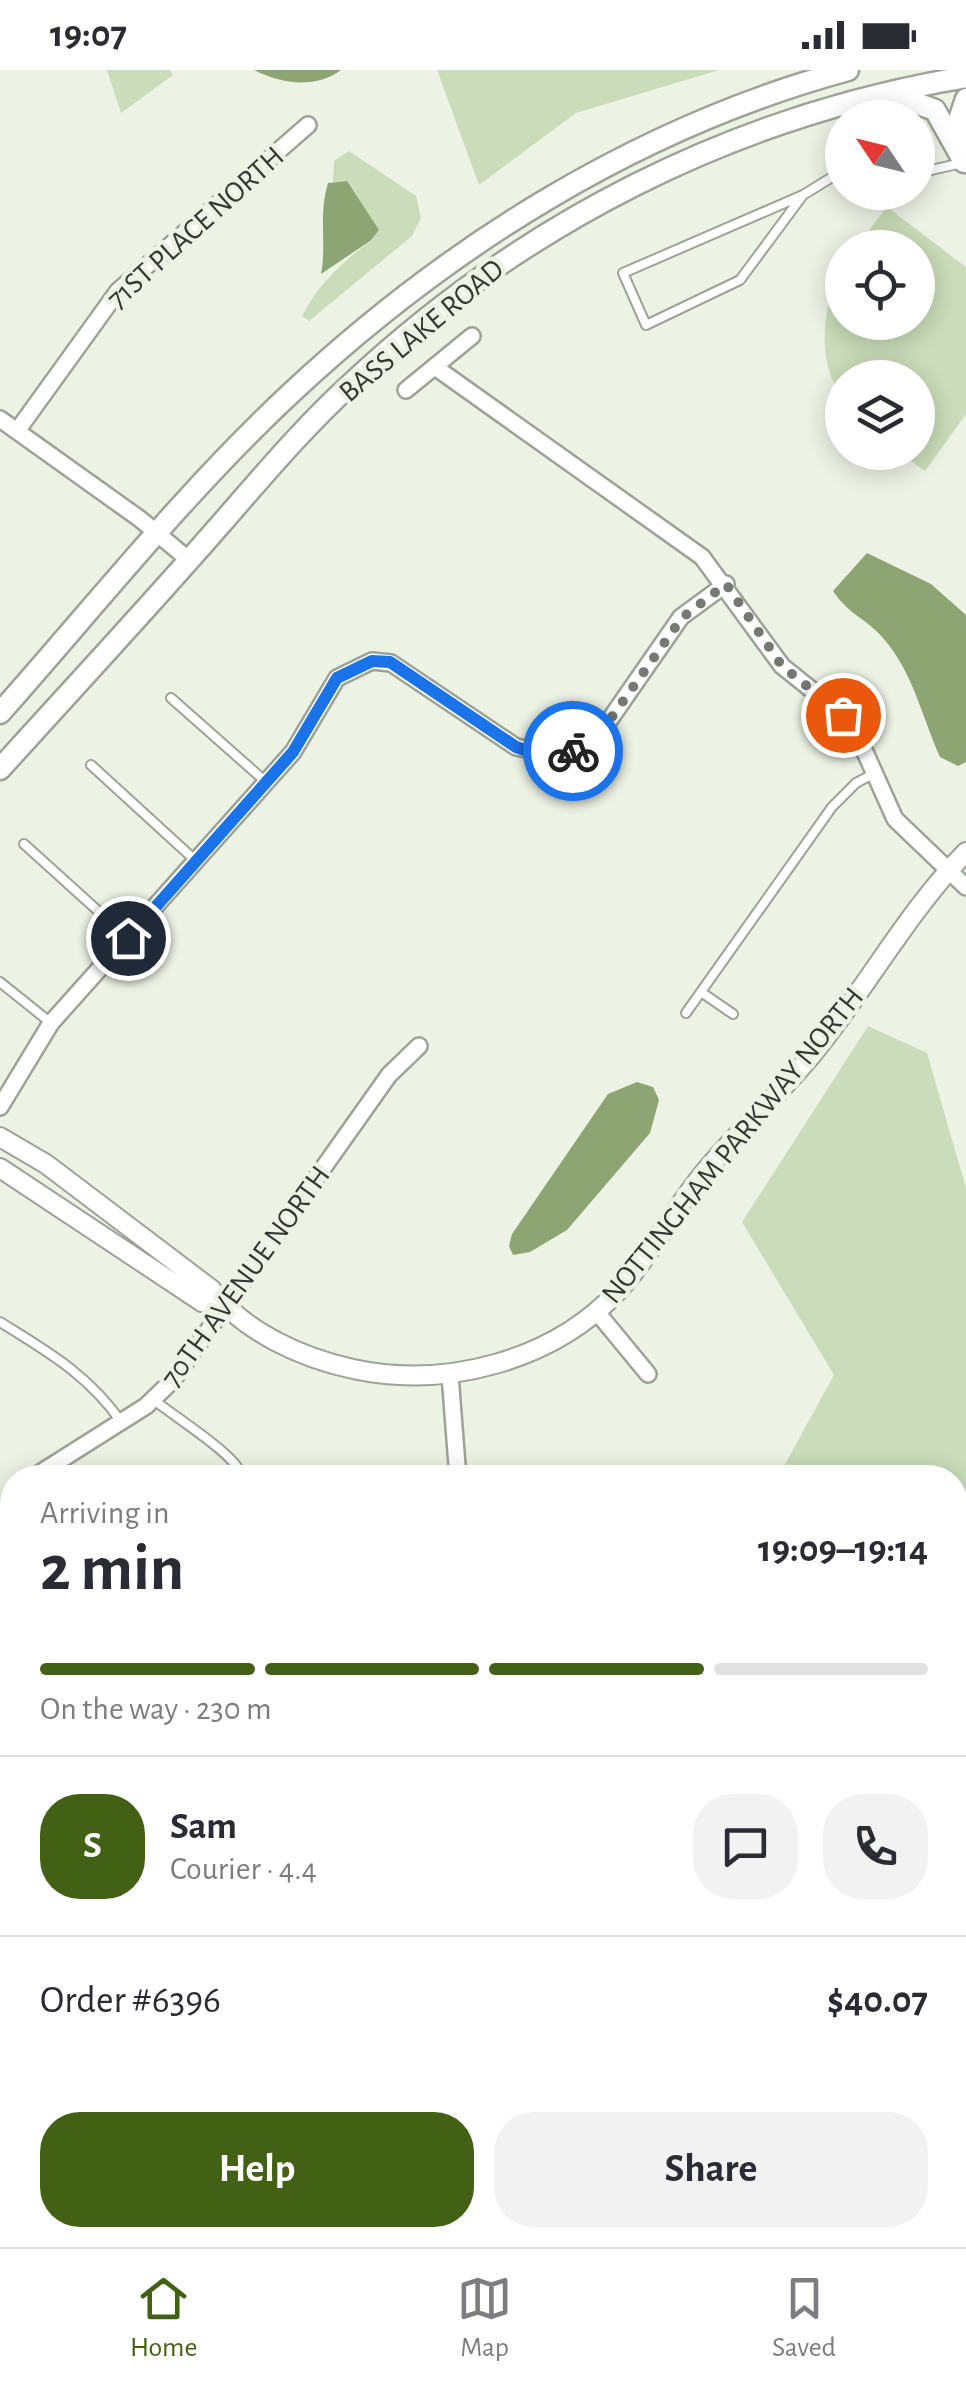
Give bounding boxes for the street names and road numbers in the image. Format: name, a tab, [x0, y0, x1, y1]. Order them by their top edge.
street label: 71ST PLACE NORTH	[102, 141, 290, 314]
street label: BASS LAKE ROAD	[334, 254, 509, 408]
street label: NOTTINGHAM PARKWAY NORTH	[596, 982, 869, 1309]
street label: 70TH AVENUE NORTH	[156, 1161, 336, 1393]

